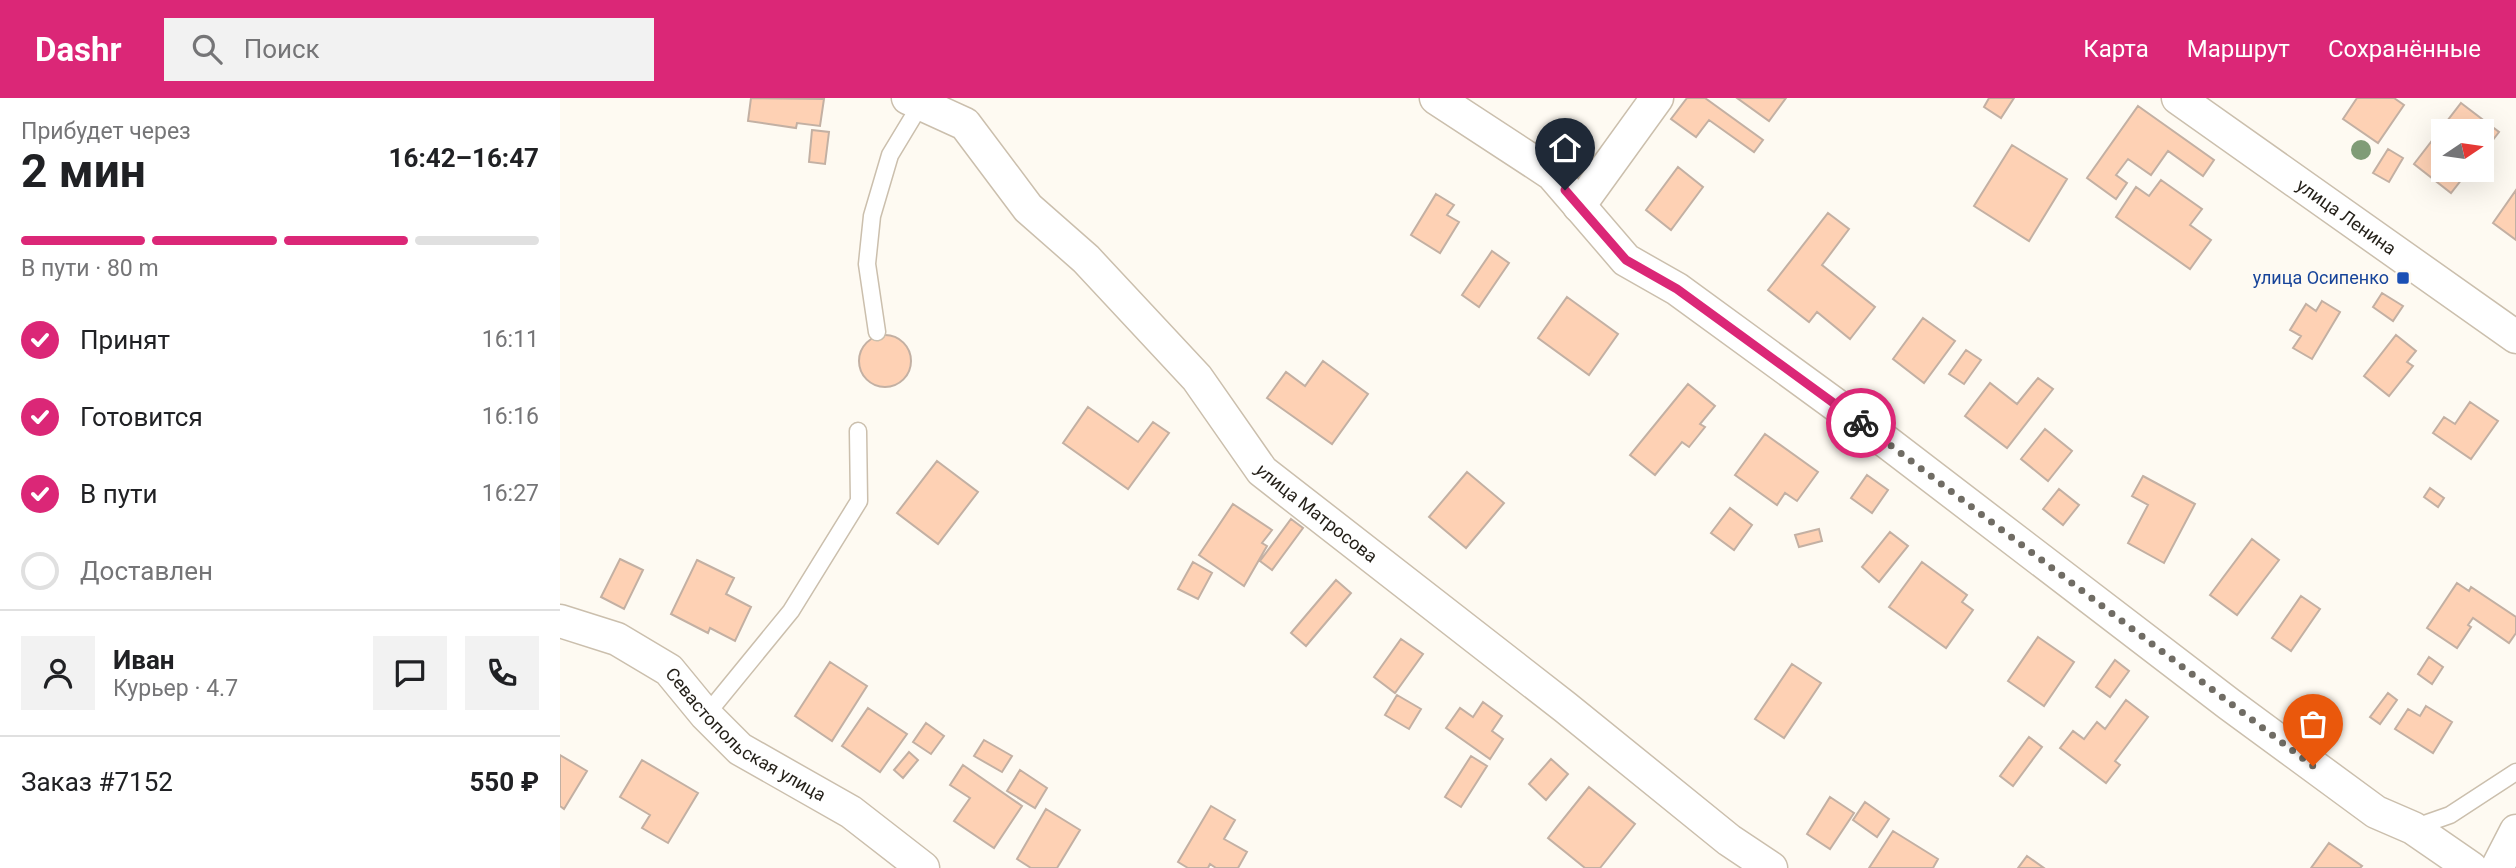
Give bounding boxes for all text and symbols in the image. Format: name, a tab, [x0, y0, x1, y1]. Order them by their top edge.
search box	[164, 18, 654, 81]
text: Dashr	[35, 30, 122, 69]
icon: search	[188, 30, 226, 68]
text: Поиск	[244, 34, 320, 64]
text: Карта	[2083, 35, 2149, 63]
text: Маршрут	[2187, 35, 2290, 63]
text: Сохранённые	[2328, 35, 2481, 63]
text: Прибудет через	[21, 118, 191, 145]
pin	[1535, 118, 1595, 190]
north arrow	[2431, 119, 2494, 182]
map controls	[2431, 119, 2494, 182]
icon: home	[1546, 129, 1584, 167]
text: 16:42–16:47	[389, 143, 539, 173]
text: 2 мин	[21, 144, 146, 198]
street label: улица Ленина	[2293, 174, 2400, 259]
text: В пути · 80 m	[21, 255, 159, 282]
place label: улица Осипенко	[2253, 267, 2389, 288]
marker: улица Осипенко	[2395, 270, 2411, 286]
icon: check	[21, 321, 59, 359]
text: Принят	[80, 325, 170, 355]
text: 16:11	[482, 326, 539, 353]
courier	[1826, 388, 1896, 458]
icon: check	[21, 398, 59, 436]
text: Готовится	[80, 402, 203, 432]
text: 16:16	[482, 403, 539, 430]
icon: bike	[1842, 404, 1880, 442]
street label: улица Матросова	[1251, 460, 1382, 567]
icon: check	[21, 475, 59, 513]
text: В пути	[80, 479, 157, 509]
text: 16:27	[482, 480, 539, 507]
text: Доставлен	[80, 556, 213, 586]
button: person	[21, 636, 95, 710]
button: chat	[373, 636, 447, 710]
button: phone	[465, 636, 539, 710]
text: Иван	[113, 645, 175, 675]
street label: Севастопольская улица	[661, 663, 830, 805]
text: Курьер · 4.7	[113, 675, 238, 702]
pin	[2283, 694, 2343, 766]
icon: bag	[2294, 705, 2332, 743]
text: Заказ #7152	[21, 767, 173, 797]
text: 550 ₽	[469, 767, 539, 797]

